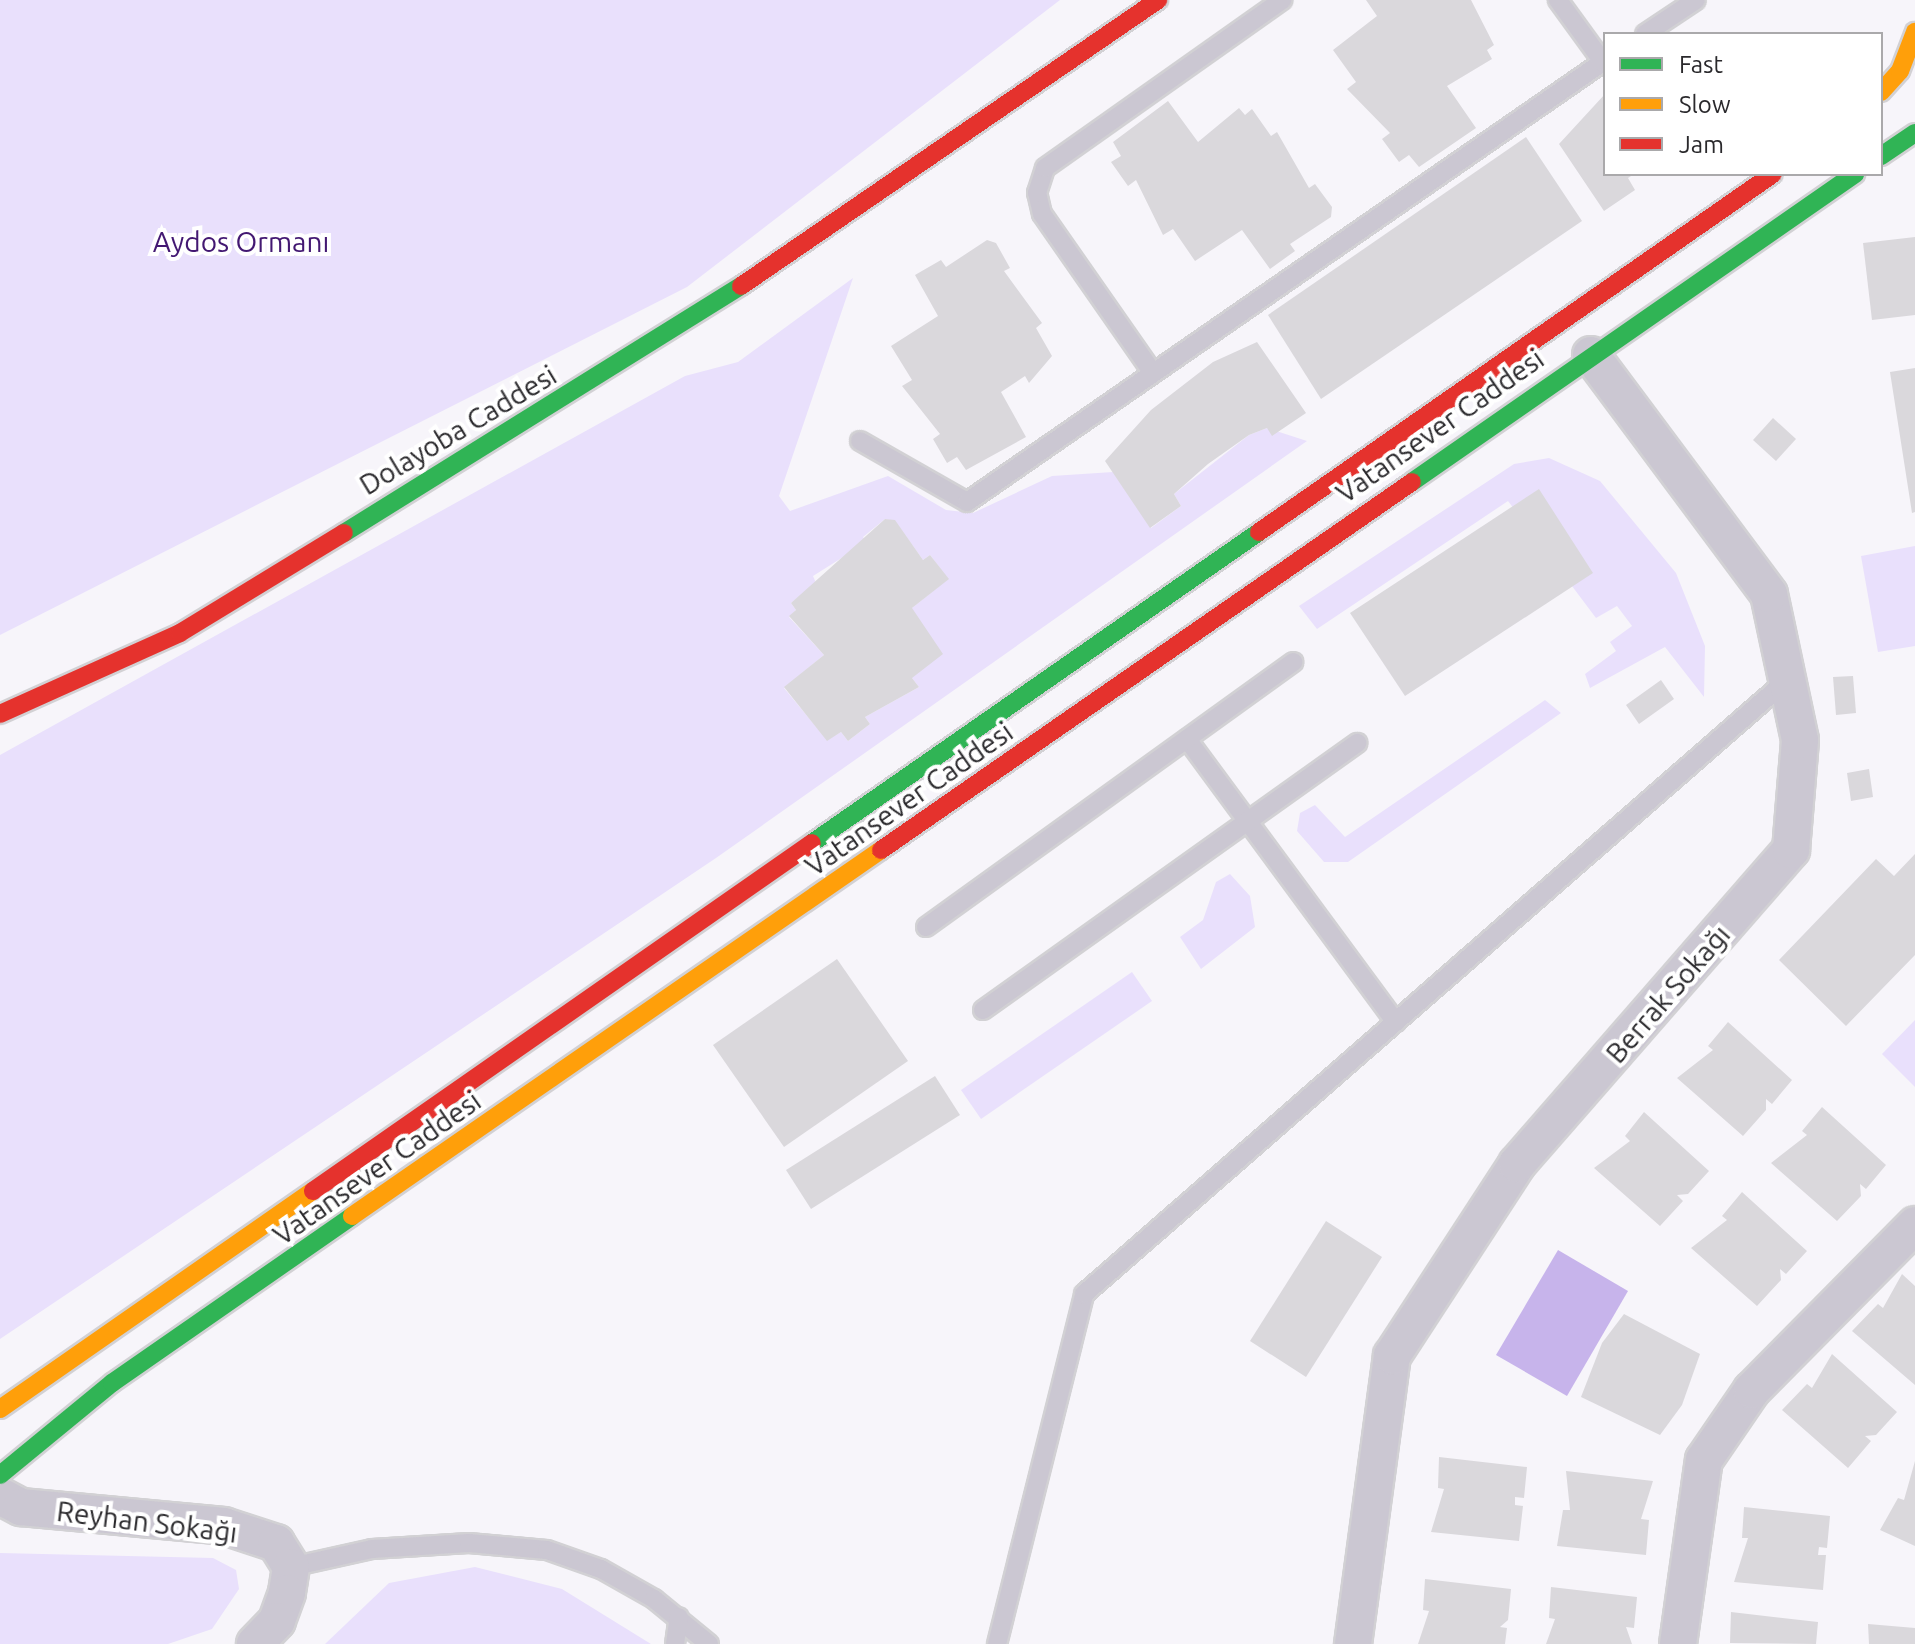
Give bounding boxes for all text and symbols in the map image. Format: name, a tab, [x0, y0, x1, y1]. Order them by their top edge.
legend	[1603, 32, 1883, 176]
text: Fast	[1679, 51, 1723, 78]
text: Slow	[1679, 91, 1731, 118]
text: Jam	[1679, 131, 1724, 158]
park label: Aydos Ormanı	[153, 225, 329, 259]
street label: Vatansever Caddesi	[1330, 342, 1550, 510]
street label: Dolayoba Caddesi	[353, 358, 563, 502]
street label: Vatansever Caddesi	[799, 715, 1019, 883]
street label: Berrak Sokağı	[1599, 918, 1737, 1070]
street label: Vatansever Caddesi	[267, 1084, 487, 1252]
street label: Reyhan Sokağı	[55, 1494, 239, 1550]

